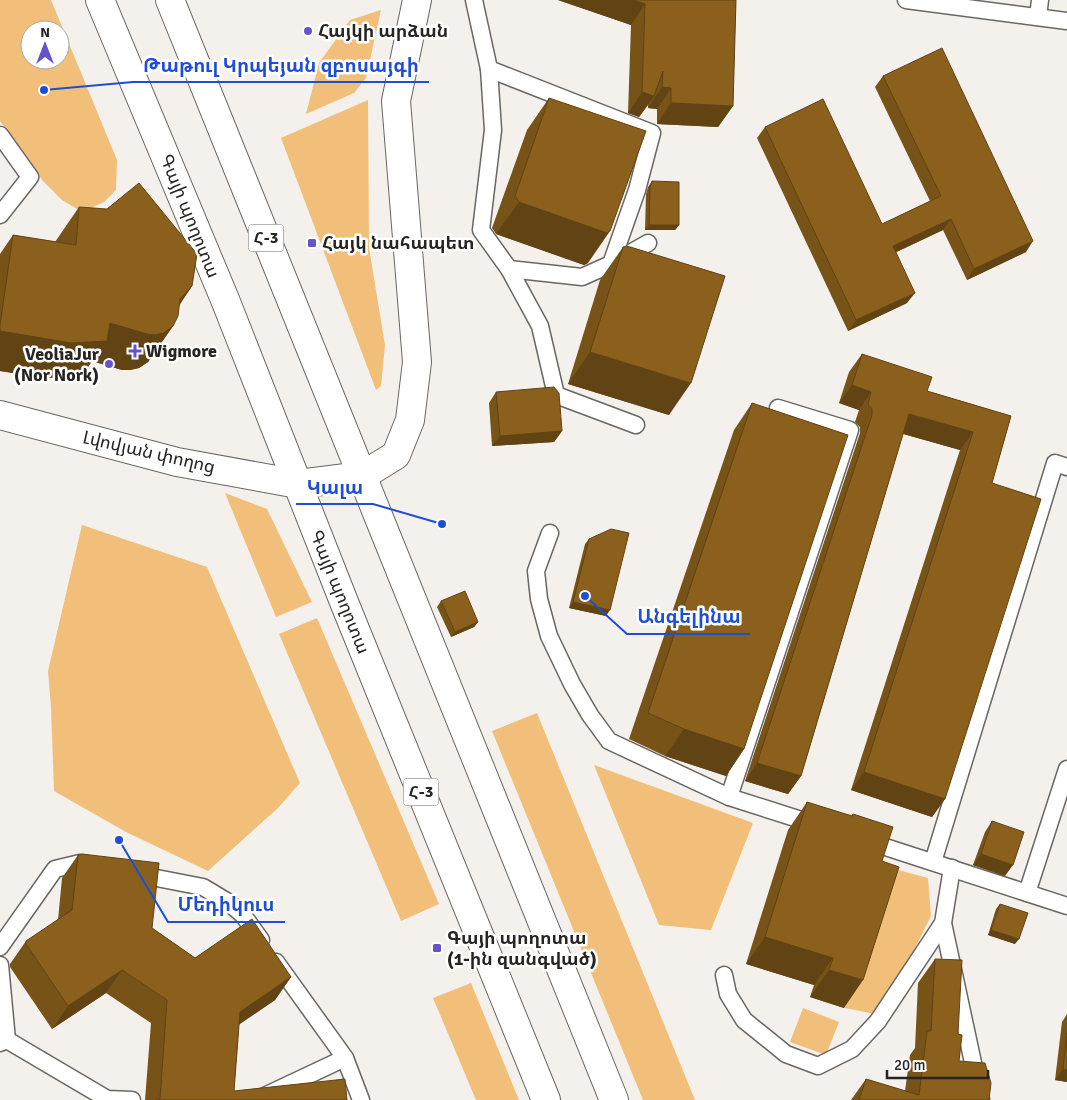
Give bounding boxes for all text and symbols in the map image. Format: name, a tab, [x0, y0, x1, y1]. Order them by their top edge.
north arrow	[20, 20, 70, 70]
place label: Հայկի արձան	[318, 20, 448, 42]
text: N	[40, 24, 50, 41]
marker: Հայկի արձան	[302, 25, 314, 37]
callout: Թաթուլ Կրպեյան զբոսայգի	[133, 48, 429, 82]
text: Թաթուլ Կրպեյան զբոսայգի	[143, 54, 419, 78]
street label: Գայի պողոտա	[155, 151, 225, 281]
road number: Հ-3	[248, 224, 284, 252]
place label: Հայկ նահապետ	[322, 232, 475, 254]
marker: Հայկ նահապետ	[306, 237, 318, 249]
place label: Wigmore	[146, 340, 217, 362]
place label: VeoliaJur (Nor Nork)	[14, 343, 100, 386]
marker: Wigmore	[128, 344, 142, 358]
marker: VeoliaJur (Nor Nork)	[103, 358, 115, 370]
street label: Լվովյան փողոց	[81, 426, 217, 478]
callout: Կալա	[296, 470, 373, 504]
text: Կալա	[307, 476, 363, 500]
street label: Գայի պողոտա	[305, 527, 375, 657]
callout: Անգելինա	[627, 600, 750, 634]
text: Անգելինա	[637, 605, 741, 629]
road number: Հ-3	[404, 779, 438, 806]
callout: Մեդիկուս	[168, 888, 285, 922]
text: Մեդիկուս	[177, 893, 275, 917]
place label: Գայի պողոտա (1-ին զանգված)	[447, 927, 597, 970]
marker: Գայի պողոտա (1-ին զանգված)	[431, 942, 443, 954]
scale bar	[887, 1048, 988, 1080]
text: 20 m	[894, 1056, 925, 1074]

